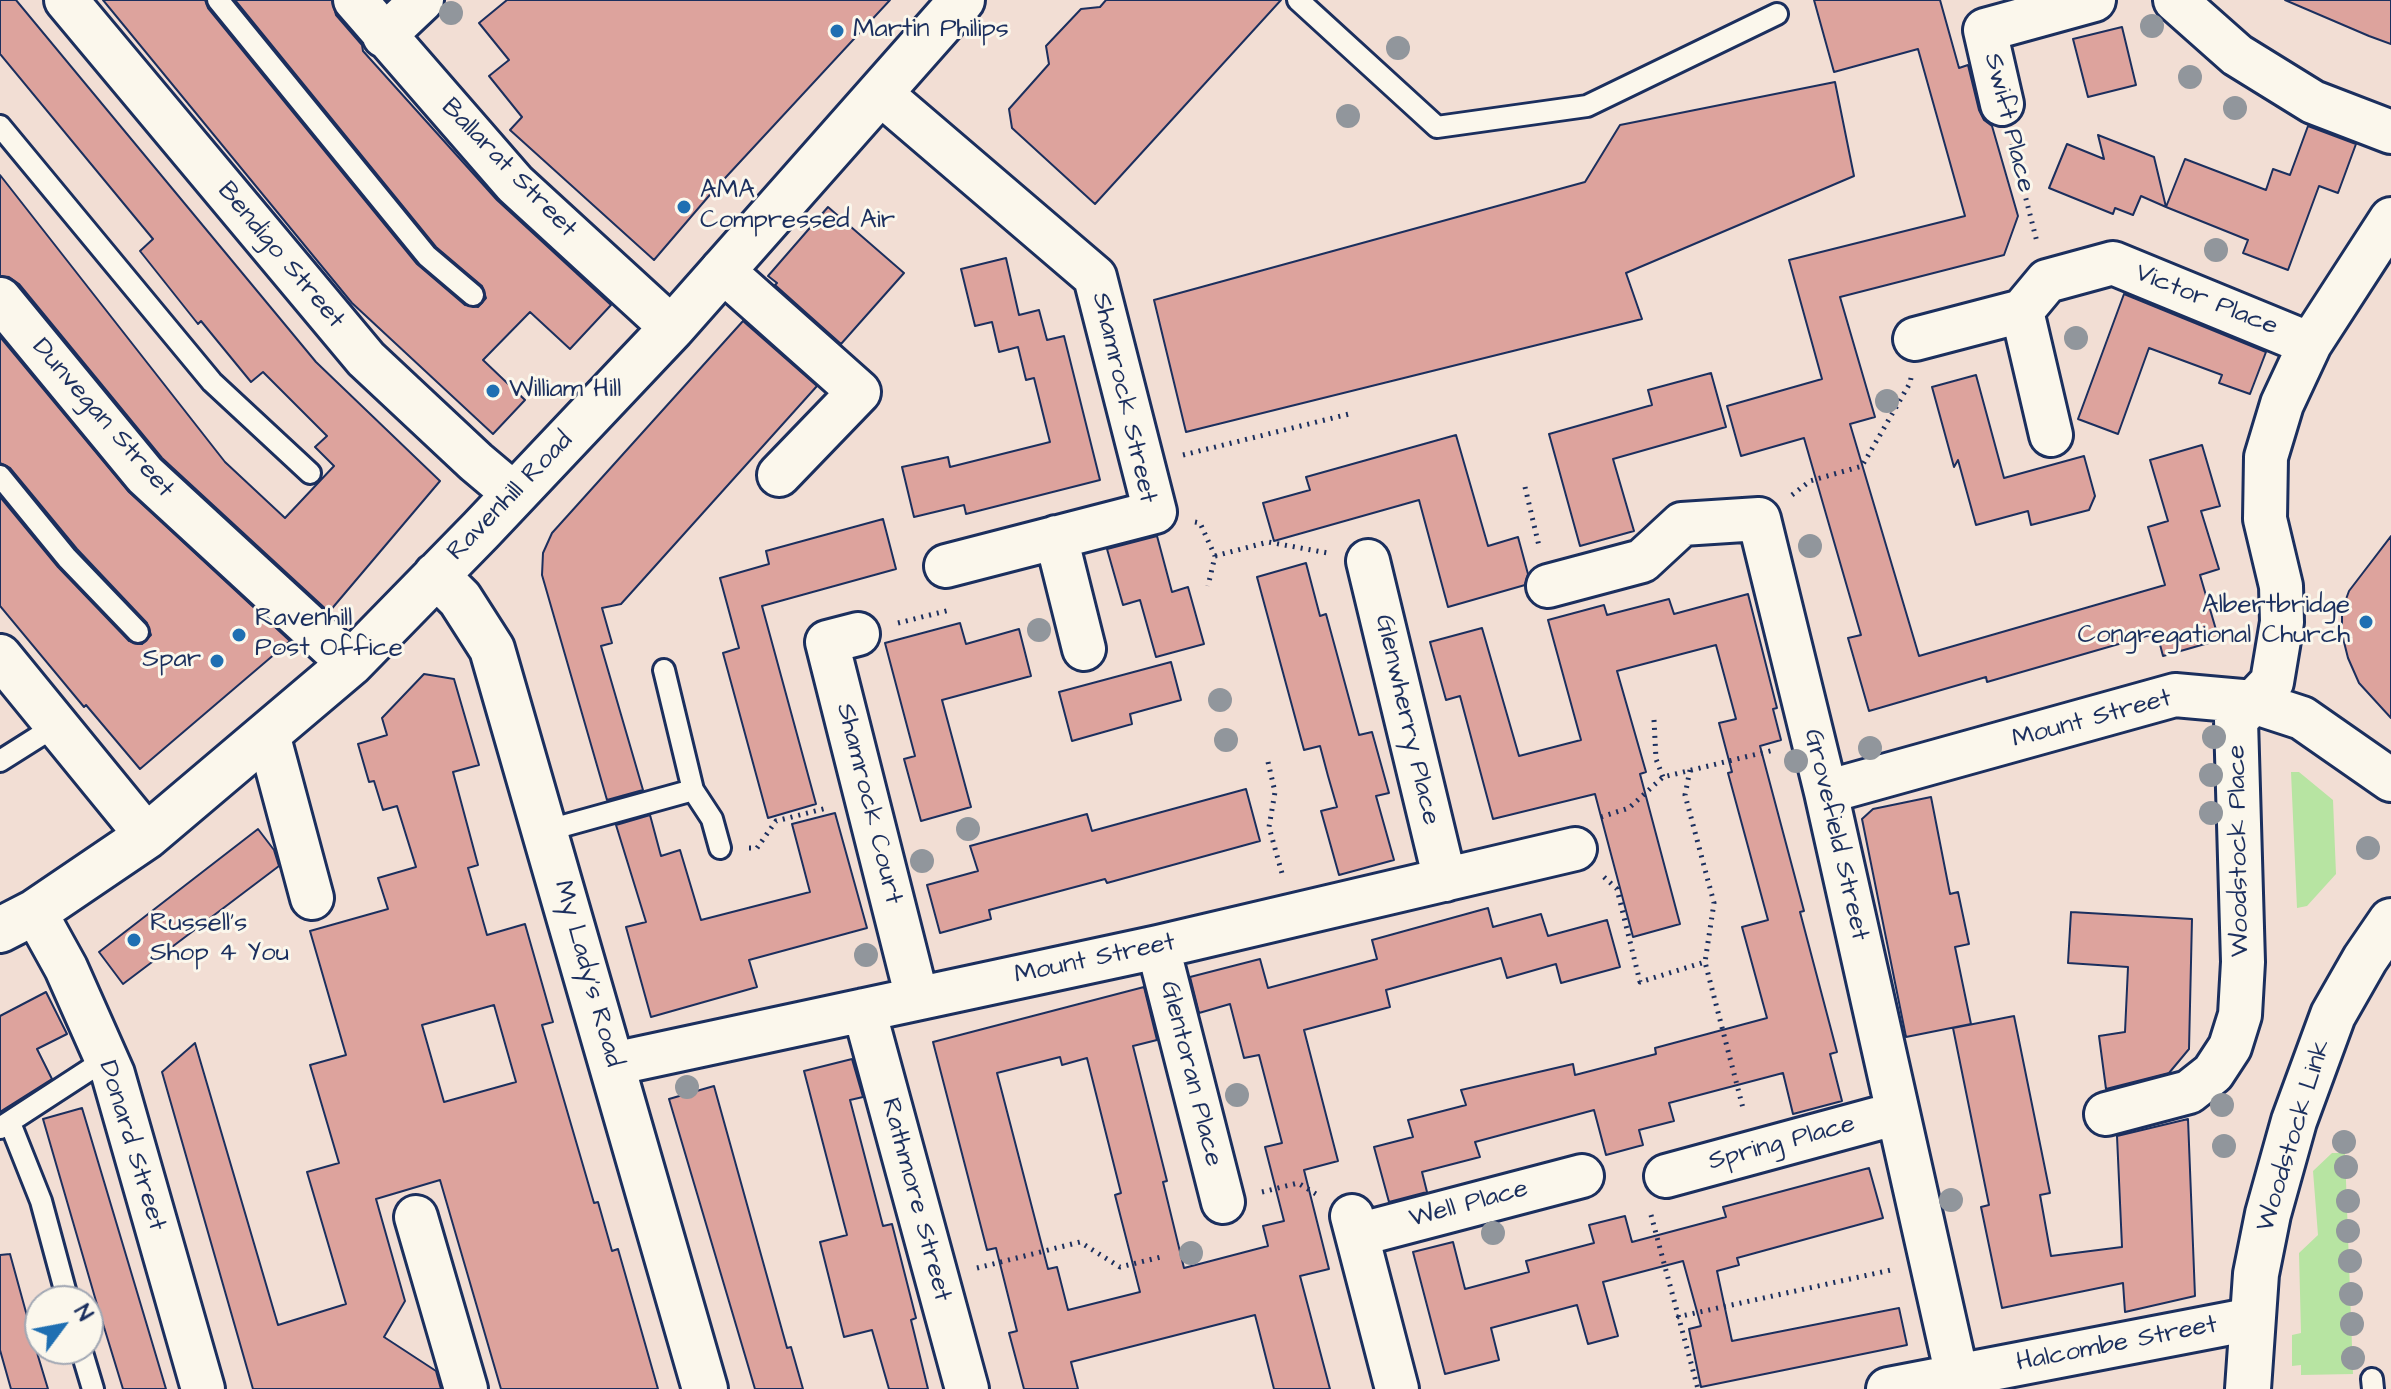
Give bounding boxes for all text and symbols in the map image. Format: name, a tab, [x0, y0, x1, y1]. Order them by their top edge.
place label: Martin Philips	[853, 15, 1009, 47]
marker: Martin Philips	[828, 22, 846, 40]
street label: Swift Place	[1976, 50, 2040, 196]
street label: Ballarat Street	[434, 93, 582, 245]
street label: Bendigo Street	[210, 176, 350, 336]
place label: AMA Compressed Air	[700, 176, 895, 238]
marker: AMA Compressed Air	[675, 198, 693, 216]
street label: Victor Place	[2130, 258, 2282, 344]
street label: Shamrock Street	[1084, 290, 1162, 506]
street label: Dunvegan Street	[24, 333, 180, 505]
place label: William Hill	[509, 375, 621, 407]
marker: William Hill	[484, 382, 502, 400]
street label: Ravenhill Road	[442, 426, 580, 568]
place label: Albertbridge Congregational Church	[2078, 591, 2350, 652]
place label: Ravenhill Post Office	[255, 604, 403, 666]
street label: Glenwherry Place	[1367, 612, 1445, 828]
marker: Albertbridge Congregational Church	[2357, 613, 2375, 631]
marker: Ravenhill Post Office	[230, 626, 248, 644]
place label: Spar	[142, 645, 201, 677]
marker: Spar	[208, 652, 226, 670]
street label: Mount Street	[2009, 684, 2175, 756]
street label: Shamrock Court	[828, 700, 908, 908]
street label: Grovefield Street	[1796, 726, 1874, 944]
street label: Woodstock Place	[2223, 745, 2257, 957]
street label: My Lady's Road	[545, 877, 629, 1071]
place label: Russell's Shop 4 You	[150, 909, 289, 970]
street label: Mount Street	[1012, 928, 1178, 992]
marker: Russell's Shop 4 You	[125, 931, 143, 949]
street label: Glentoran Place	[1152, 978, 1228, 1170]
street label: Woodstock Link	[2251, 1036, 2339, 1236]
street label: Donard Street	[90, 1057, 172, 1235]
street label: Rathmore Street	[873, 1095, 957, 1305]
street label: Spring Place	[1705, 1109, 1859, 1179]
street label: Well Place	[1406, 1174, 1532, 1236]
north arrow	[24, 1285, 104, 1365]
text: N	[66, 1299, 100, 1327]
street label: Halcombe Street	[2014, 1310, 2220, 1380]

